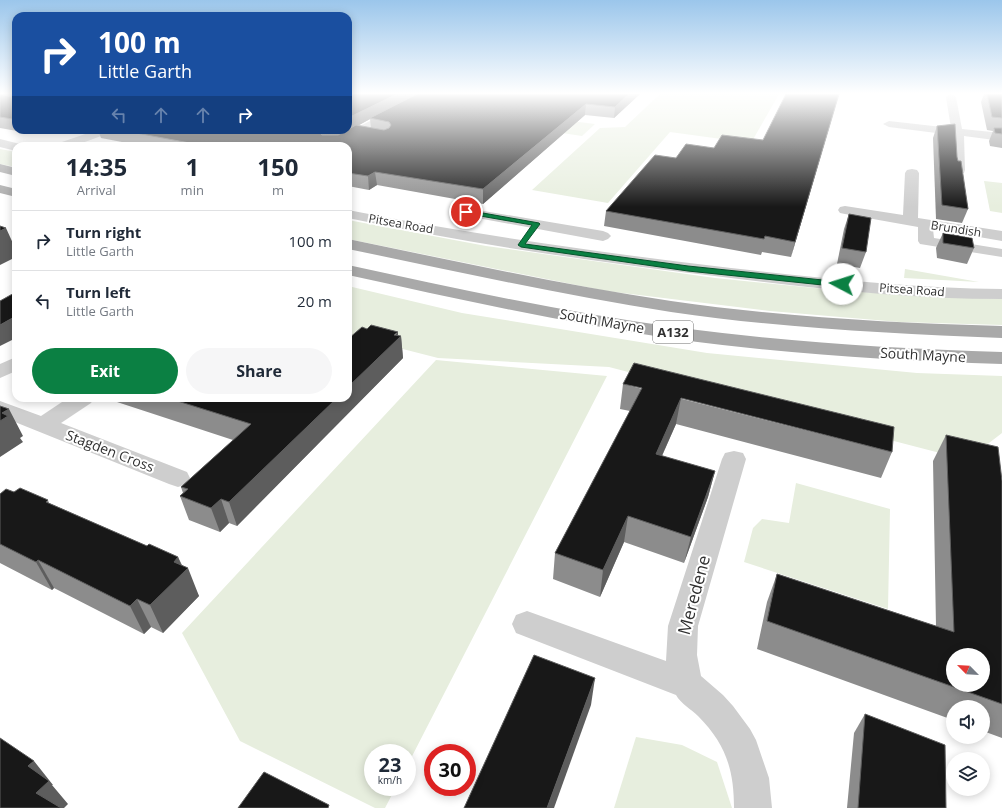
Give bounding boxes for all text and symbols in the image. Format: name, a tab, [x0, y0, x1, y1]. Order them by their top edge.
text: 100 m	[98, 23, 181, 61]
icon: right	[32, 28, 84, 80]
text: Little Garth	[98, 59, 192, 83]
icon: left	[108, 104, 130, 126]
icon: ahead	[150, 104, 172, 126]
icon: ahead	[192, 104, 214, 126]
icon: right	[234, 104, 256, 126]
text: 14:35	[65, 150, 127, 183]
text: 1	[185, 150, 199, 183]
text: 150	[257, 150, 299, 183]
text: Arrival	[77, 181, 116, 199]
text: min	[181, 181, 204, 199]
text: m	[272, 181, 284, 199]
pin	[449, 195, 483, 229]
icon: arrive	[455, 201, 477, 223]
street label: Pitsea Road	[367, 209, 435, 238]
street label: Brundish	[930, 216, 983, 241]
text: Turn right	[66, 222, 141, 242]
icon: right	[32, 230, 54, 252]
text: 100 m	[288, 231, 332, 251]
text: Little Garth	[66, 242, 134, 260]
position arrow	[821, 263, 863, 305]
street label: Pitsea Road	[879, 279, 945, 300]
text: Turn left	[66, 282, 131, 302]
icon: left	[32, 290, 54, 312]
text: 20 m	[297, 291, 332, 311]
text: Little Garth	[66, 302, 134, 320]
street label: South Mayne	[558, 304, 646, 337]
road number: A132	[653, 321, 693, 343]
street label: South Mayne	[880, 343, 966, 366]
button: Exit	[32, 348, 178, 394]
button: Share	[186, 348, 332, 394]
street label: Stagden Cross	[63, 425, 157, 476]
street label: Meredene	[672, 553, 715, 637]
north arrow	[946, 648, 990, 692]
map controls	[946, 648, 990, 796]
button: sound	[946, 700, 990, 744]
speed limit sign: 30	[424, 744, 476, 796]
text: 23	[379, 751, 401, 778]
button: layers	[946, 752, 990, 796]
text: km/h	[378, 773, 402, 787]

